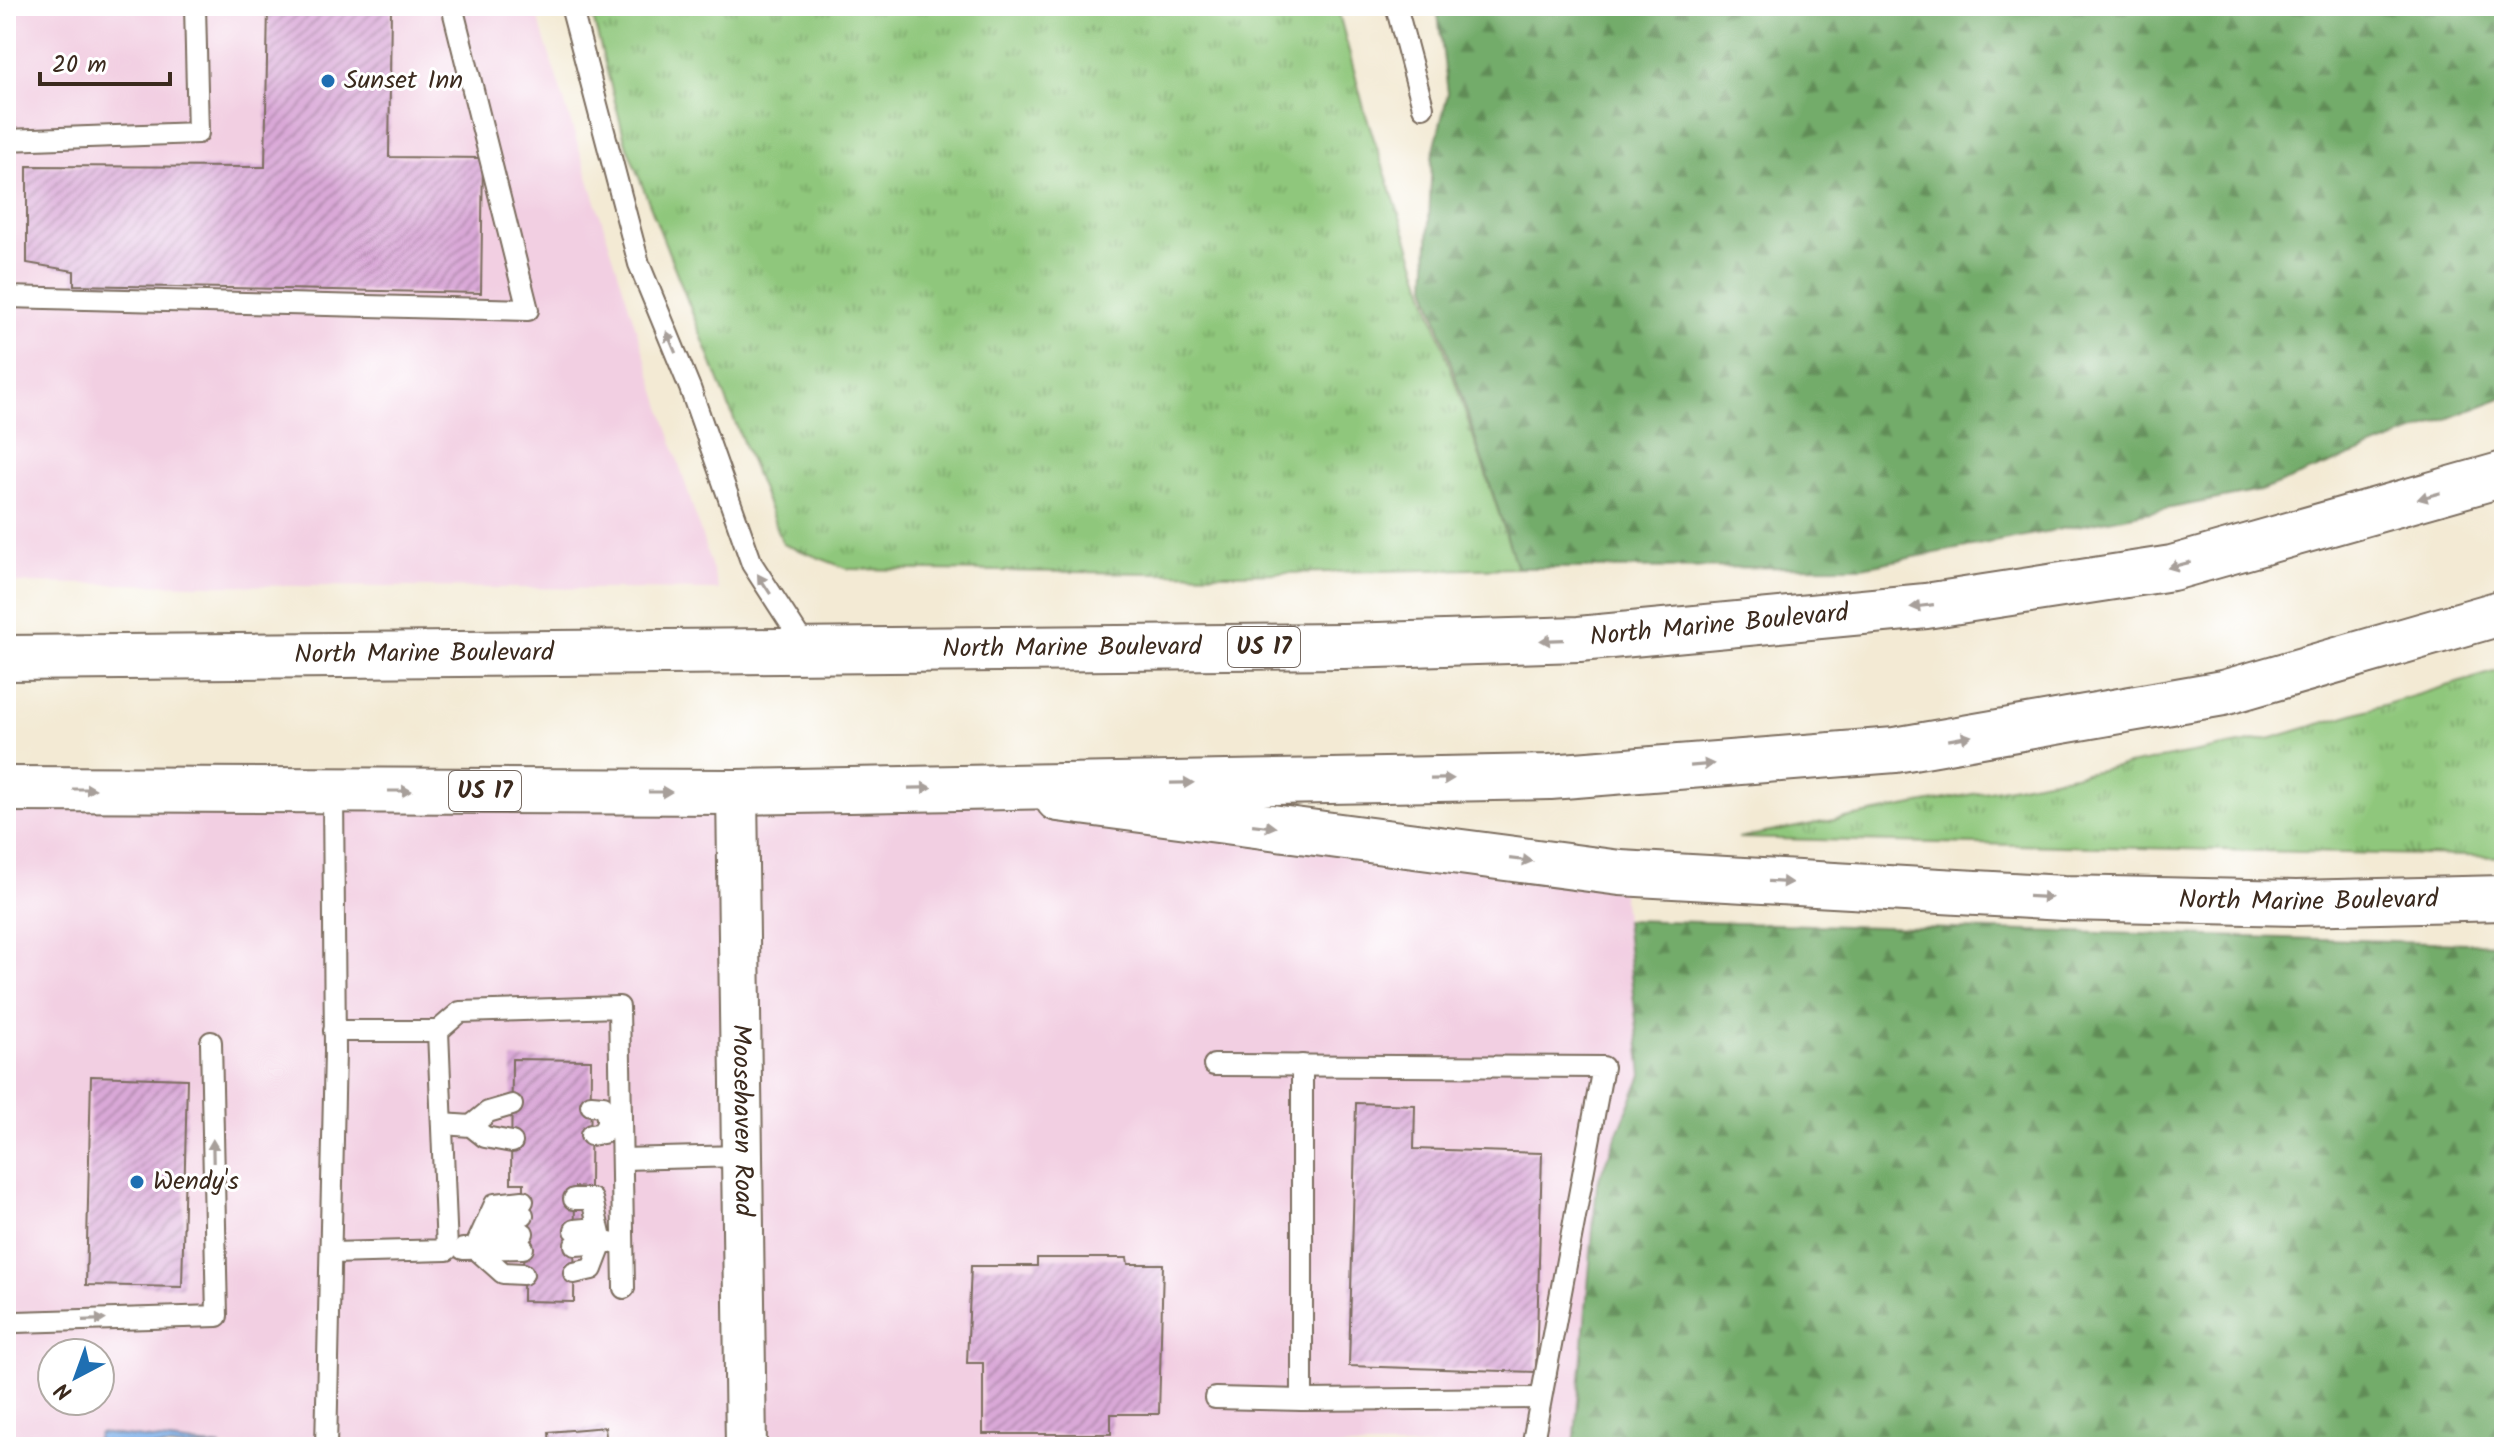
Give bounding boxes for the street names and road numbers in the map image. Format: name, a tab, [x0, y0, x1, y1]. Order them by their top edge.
street label: North Marine Boulevard	[1588, 592, 1851, 659]
street label: North Marine Boulevard	[942, 626, 1203, 671]
road number: US 17	[1228, 627, 1300, 667]
street label: North Marine Boulevard	[294, 632, 555, 676]
road number: US 17	[449, 771, 521, 811]
street label: North Marine Boulevard	[2178, 879, 2440, 924]
street label: Moosehaven Road	[719, 1024, 764, 1217]

